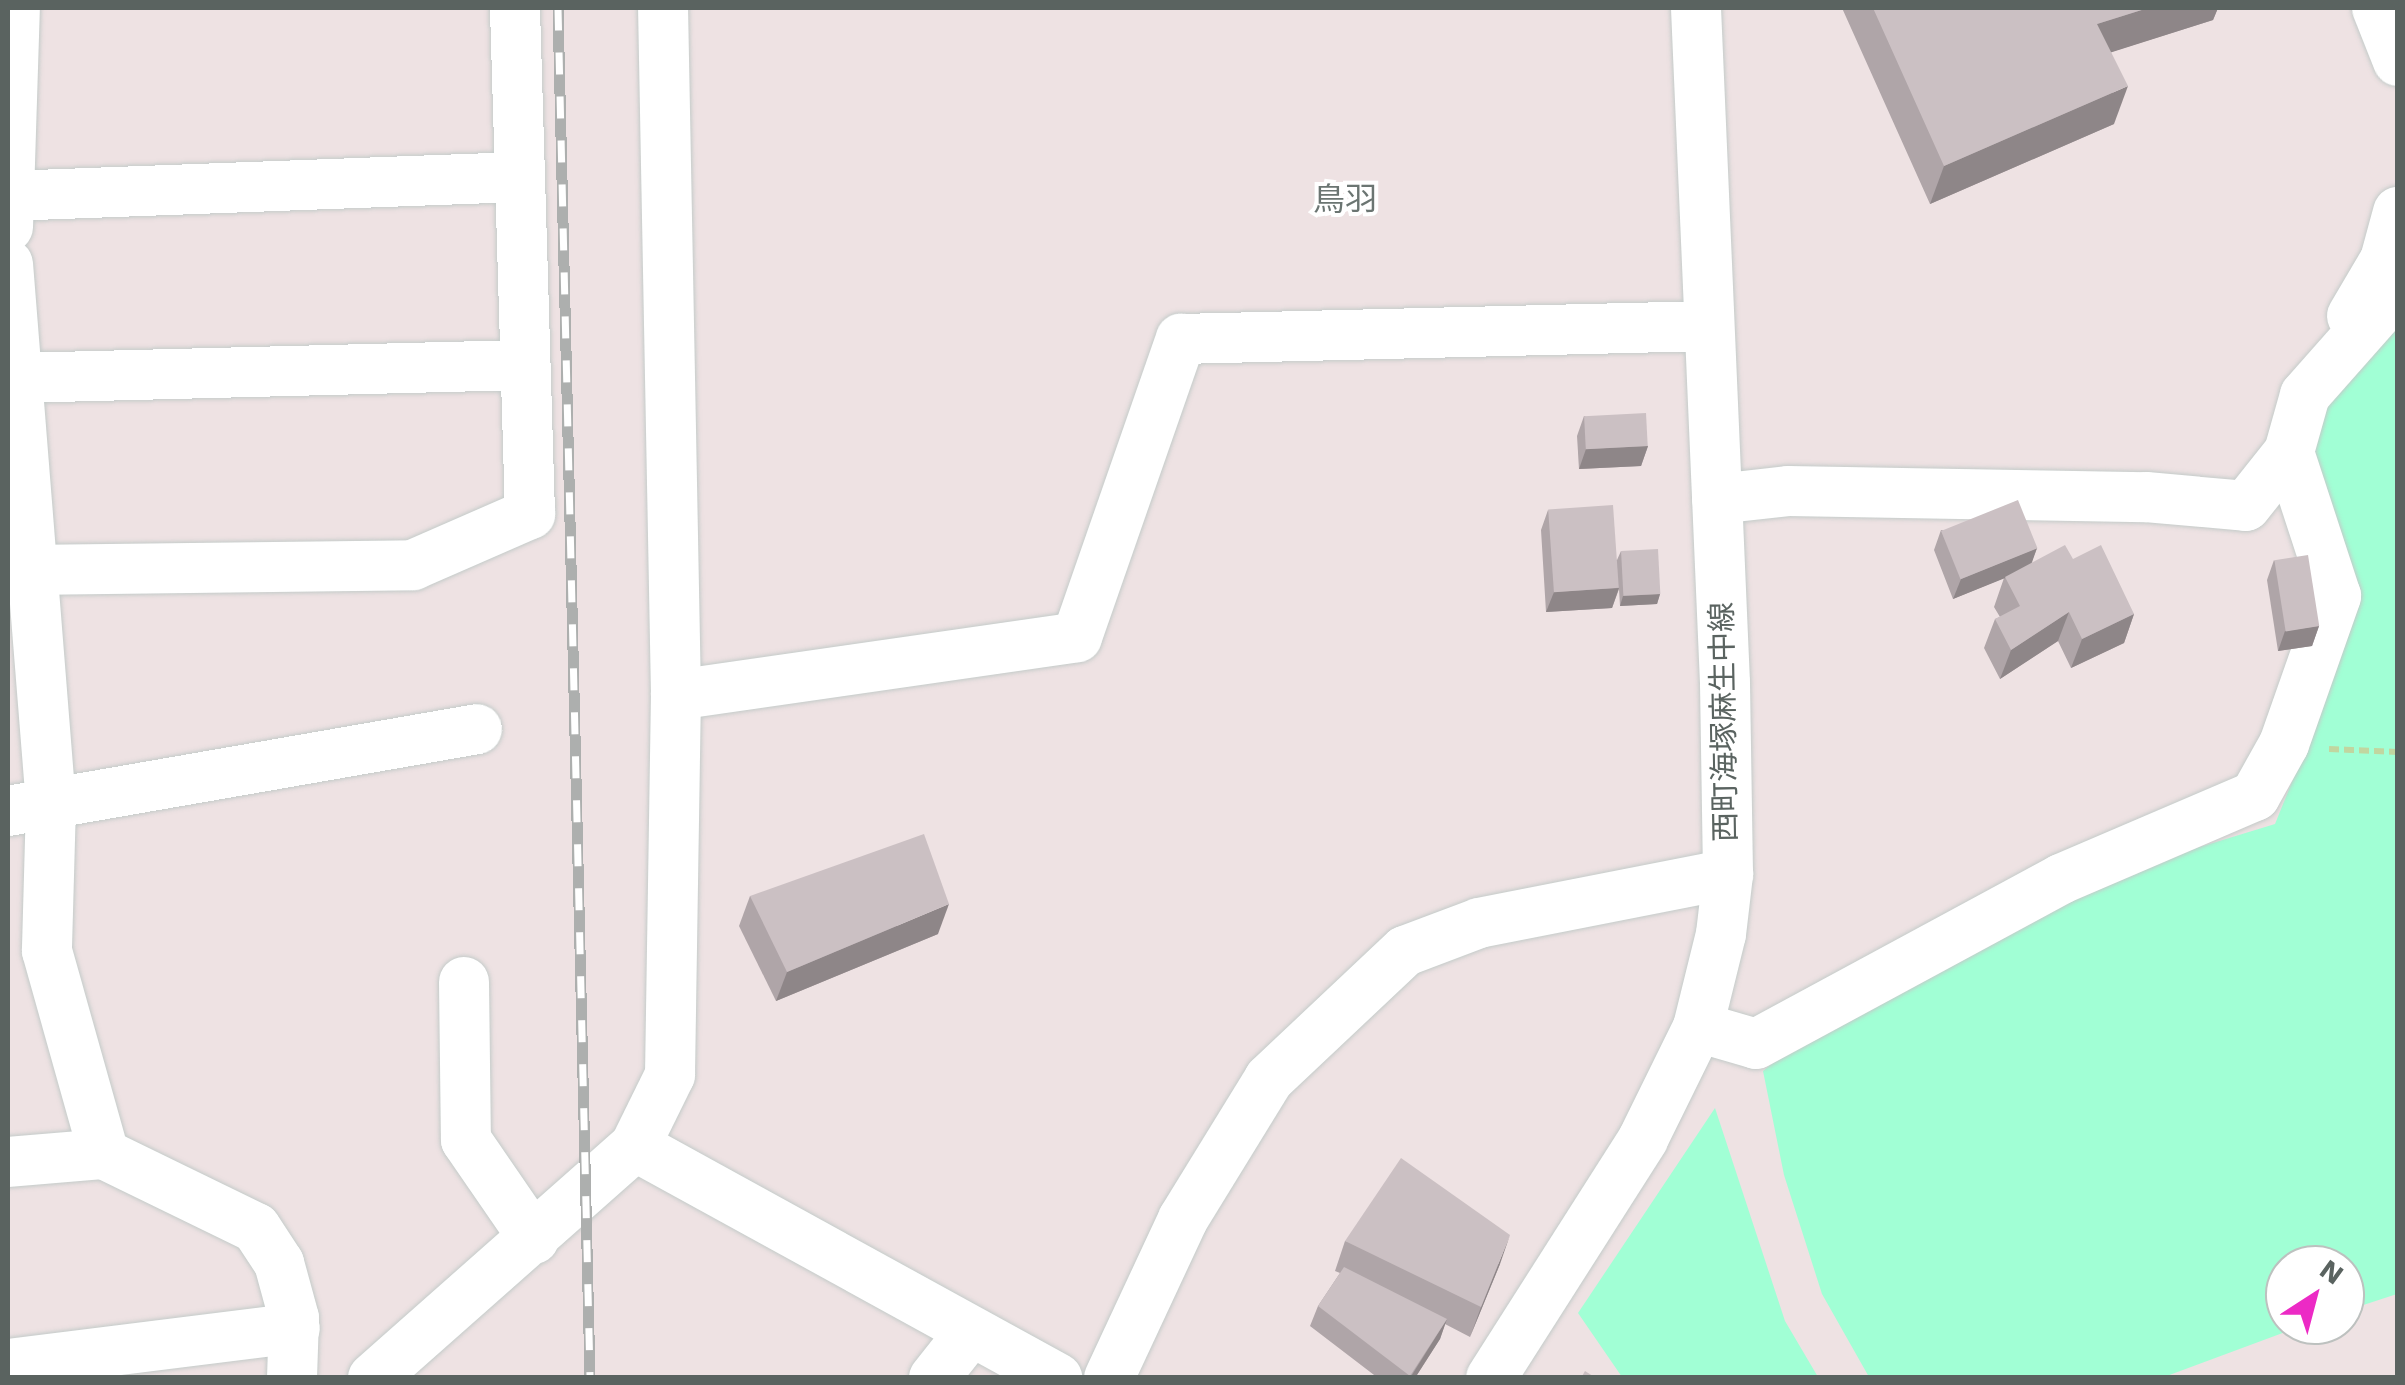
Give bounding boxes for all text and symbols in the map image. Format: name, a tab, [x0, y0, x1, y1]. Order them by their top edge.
district label: 鳥羽	[1313, 180, 1377, 218]
street label: 西町海塚麻生中線	[1704, 602, 1744, 842]
north arrow	[2265, 1245, 2365, 1345]
text: N	[2314, 1252, 2350, 1291]

